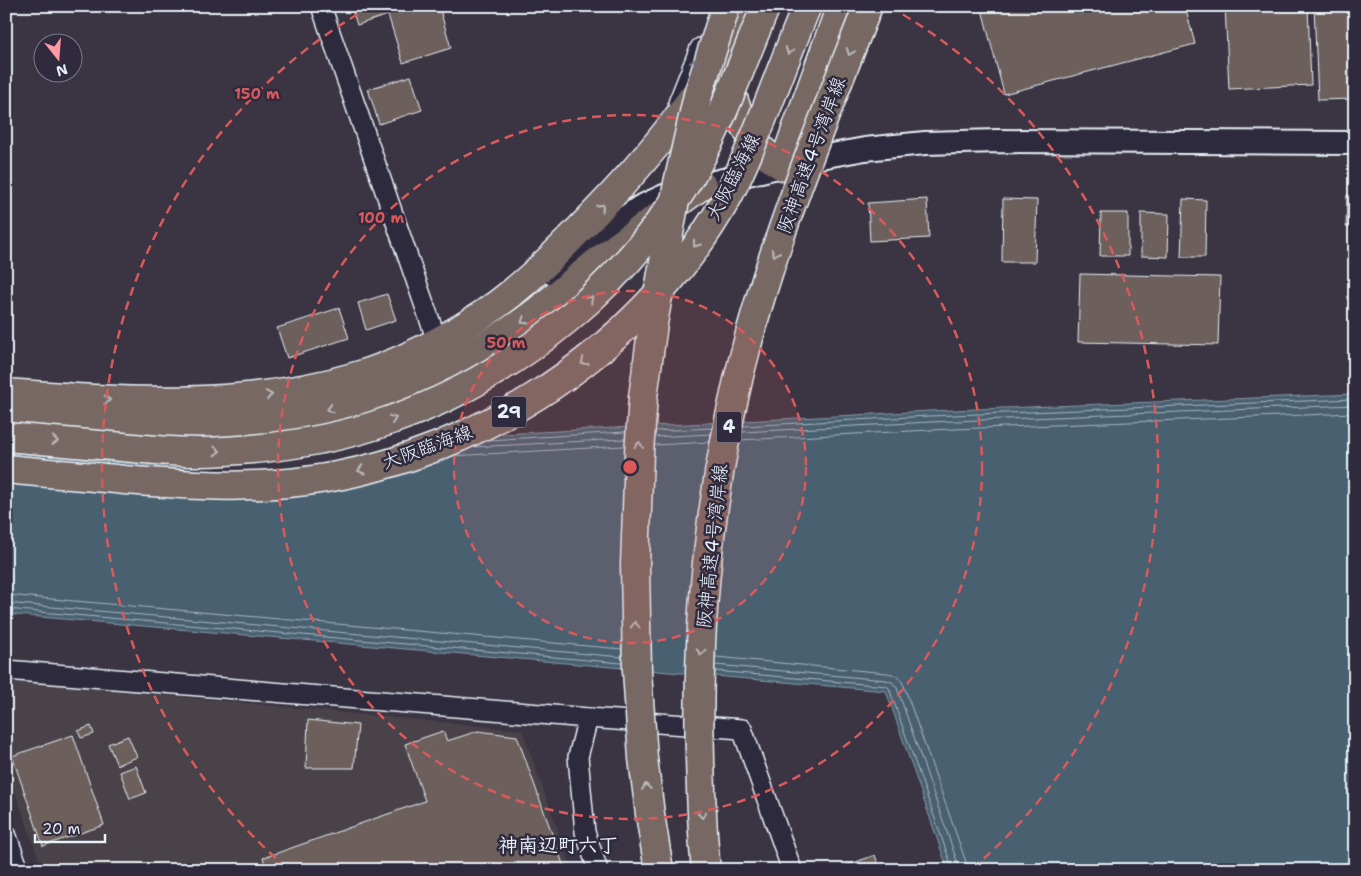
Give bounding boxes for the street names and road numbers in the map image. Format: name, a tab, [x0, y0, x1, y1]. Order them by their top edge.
street label: 阪神高速4号湾岸線	[771, 73, 851, 237]
street label: 大阪臨海線	[700, 129, 766, 225]
road number: 29	[492, 397, 526, 428]
road number: 4	[716, 412, 742, 442]
street label: 大阪臨海線	[378, 419, 476, 475]
street label: 阪神高速4号湾岸線	[691, 462, 733, 630]

